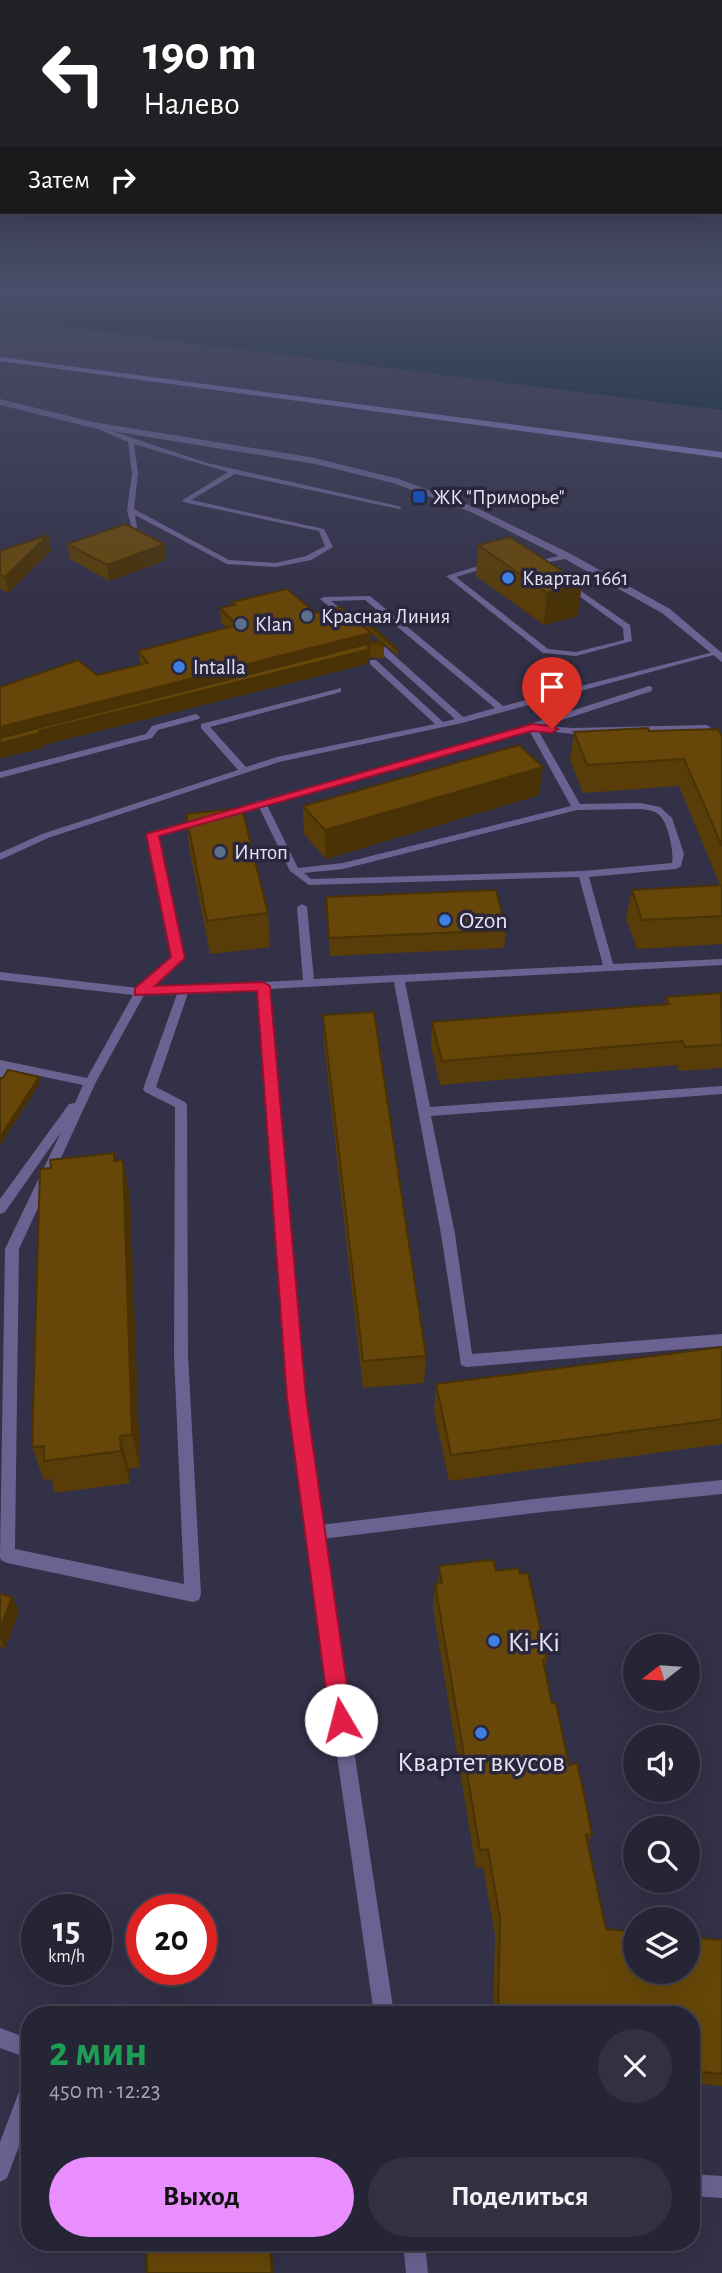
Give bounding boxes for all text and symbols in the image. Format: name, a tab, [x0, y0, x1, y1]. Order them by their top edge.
icon: left	[28, 28, 119, 119]
text: 190 m	[143, 30, 257, 79]
text: Налево	[143, 88, 240, 120]
icon: right	[104, 161, 142, 199]
text: Затем	[28, 167, 90, 193]
place label: ЖК "Приморье"	[433, 487, 565, 508]
marker: ЖК "Приморье"	[411, 489, 427, 505]
place label: Квартал 1661	[522, 568, 628, 589]
marker: Квартал 1661	[500, 570, 516, 586]
place label: Красная Линия	[321, 606, 450, 627]
marker: Красная Линия	[299, 608, 315, 624]
place label: Klan	[255, 614, 292, 635]
marker: Klan	[233, 616, 249, 632]
place label: Intalla	[193, 657, 246, 678]
pin	[522, 657, 582, 729]
marker: Intalla	[171, 659, 187, 675]
icon: arrive	[533, 668, 571, 706]
place label: Интоп	[234, 842, 288, 863]
marker: Интоп	[212, 844, 228, 860]
place label: Ozon	[459, 909, 508, 933]
marker: Ozon	[437, 912, 453, 928]
place label: Ki-Ki	[508, 1629, 560, 1657]
marker: Ki-Ki	[486, 1633, 502, 1649]
north arrow	[623, 1634, 700, 1712]
map controls	[623, 1634, 700, 1984]
position arrow	[304, 1683, 378, 1757]
marker: Квартет вкусов	[473, 1725, 489, 1741]
button: sound	[623, 1725, 700, 1802]
place label: Квартет вкусов	[397, 1749, 565, 1777]
button: search	[623, 1816, 700, 1893]
speed limit sign: 20	[126, 1894, 217, 1985]
button: layers	[623, 1907, 700, 1984]
text: 15	[53, 1913, 80, 1948]
text: km/h	[48, 1948, 85, 1966]
button: close	[598, 2029, 672, 2103]
text: 2 мин	[49, 2031, 147, 2073]
text: 450 m · 12:23	[49, 2080, 160, 2103]
button: Выход	[49, 2157, 354, 2237]
button: Поделиться	[368, 2157, 672, 2237]

